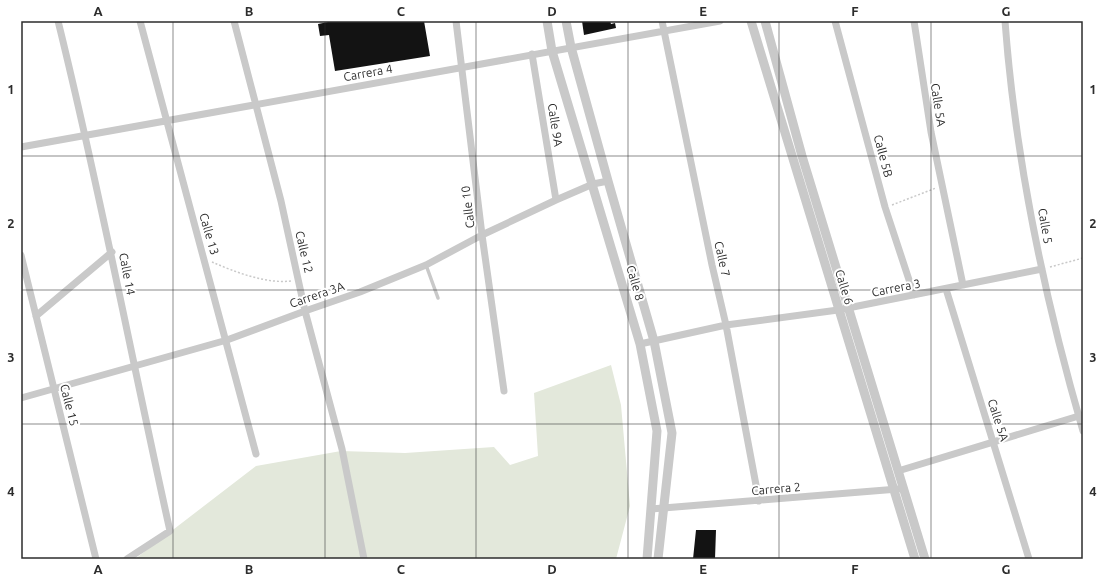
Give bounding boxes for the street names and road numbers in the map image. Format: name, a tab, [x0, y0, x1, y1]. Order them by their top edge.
street label: Carrera 4	[342, 62, 394, 83]
street label: Calle 5A	[929, 82, 948, 128]
street label: Calle 9A	[546, 102, 565, 148]
street label: Calle 5B	[872, 133, 895, 179]
street label: Calle 10	[458, 185, 477, 229]
street label: Calle 5	[1036, 207, 1055, 245]
street label: Calle 13	[197, 212, 222, 256]
street label: Calle 12	[293, 230, 316, 274]
street label: Calle 7	[712, 240, 733, 278]
street label: Calle 14	[117, 252, 138, 296]
street label: Calle 8	[624, 264, 647, 302]
street label: Calle 6	[833, 268, 856, 306]
street label: Carrera 3	[870, 276, 921, 299]
street label: Carrera 3A	[288, 279, 346, 310]
street label: Calle 15	[58, 383, 81, 427]
street label: Calle 5A	[986, 397, 1011, 443]
street label: Carrera 2	[751, 480, 801, 497]

